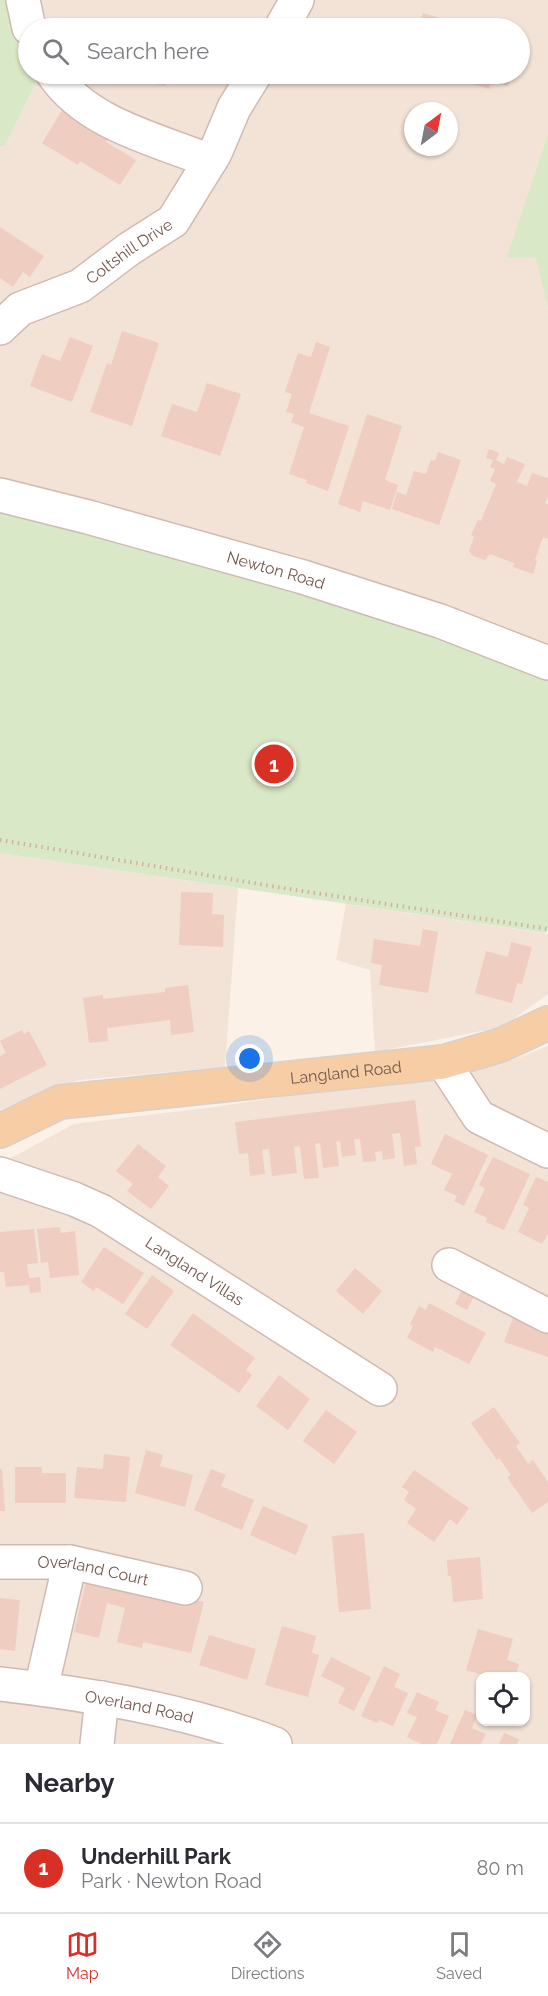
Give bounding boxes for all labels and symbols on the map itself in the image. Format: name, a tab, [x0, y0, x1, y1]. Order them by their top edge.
north arrow	[404, 102, 458, 156]
street label: Coltshill Drive	[82, 214, 176, 288]
street label: Newton Road	[225, 547, 327, 593]
pin: 1	[254, 742, 294, 786]
your location	[235, 1044, 264, 1073]
street label: Langland Road	[289, 1057, 403, 1087]
street label: Langland Villas	[142, 1233, 248, 1309]
street label: Overland Court	[38, 1552, 151, 1589]
street label: Overland Road	[84, 1686, 195, 1727]

